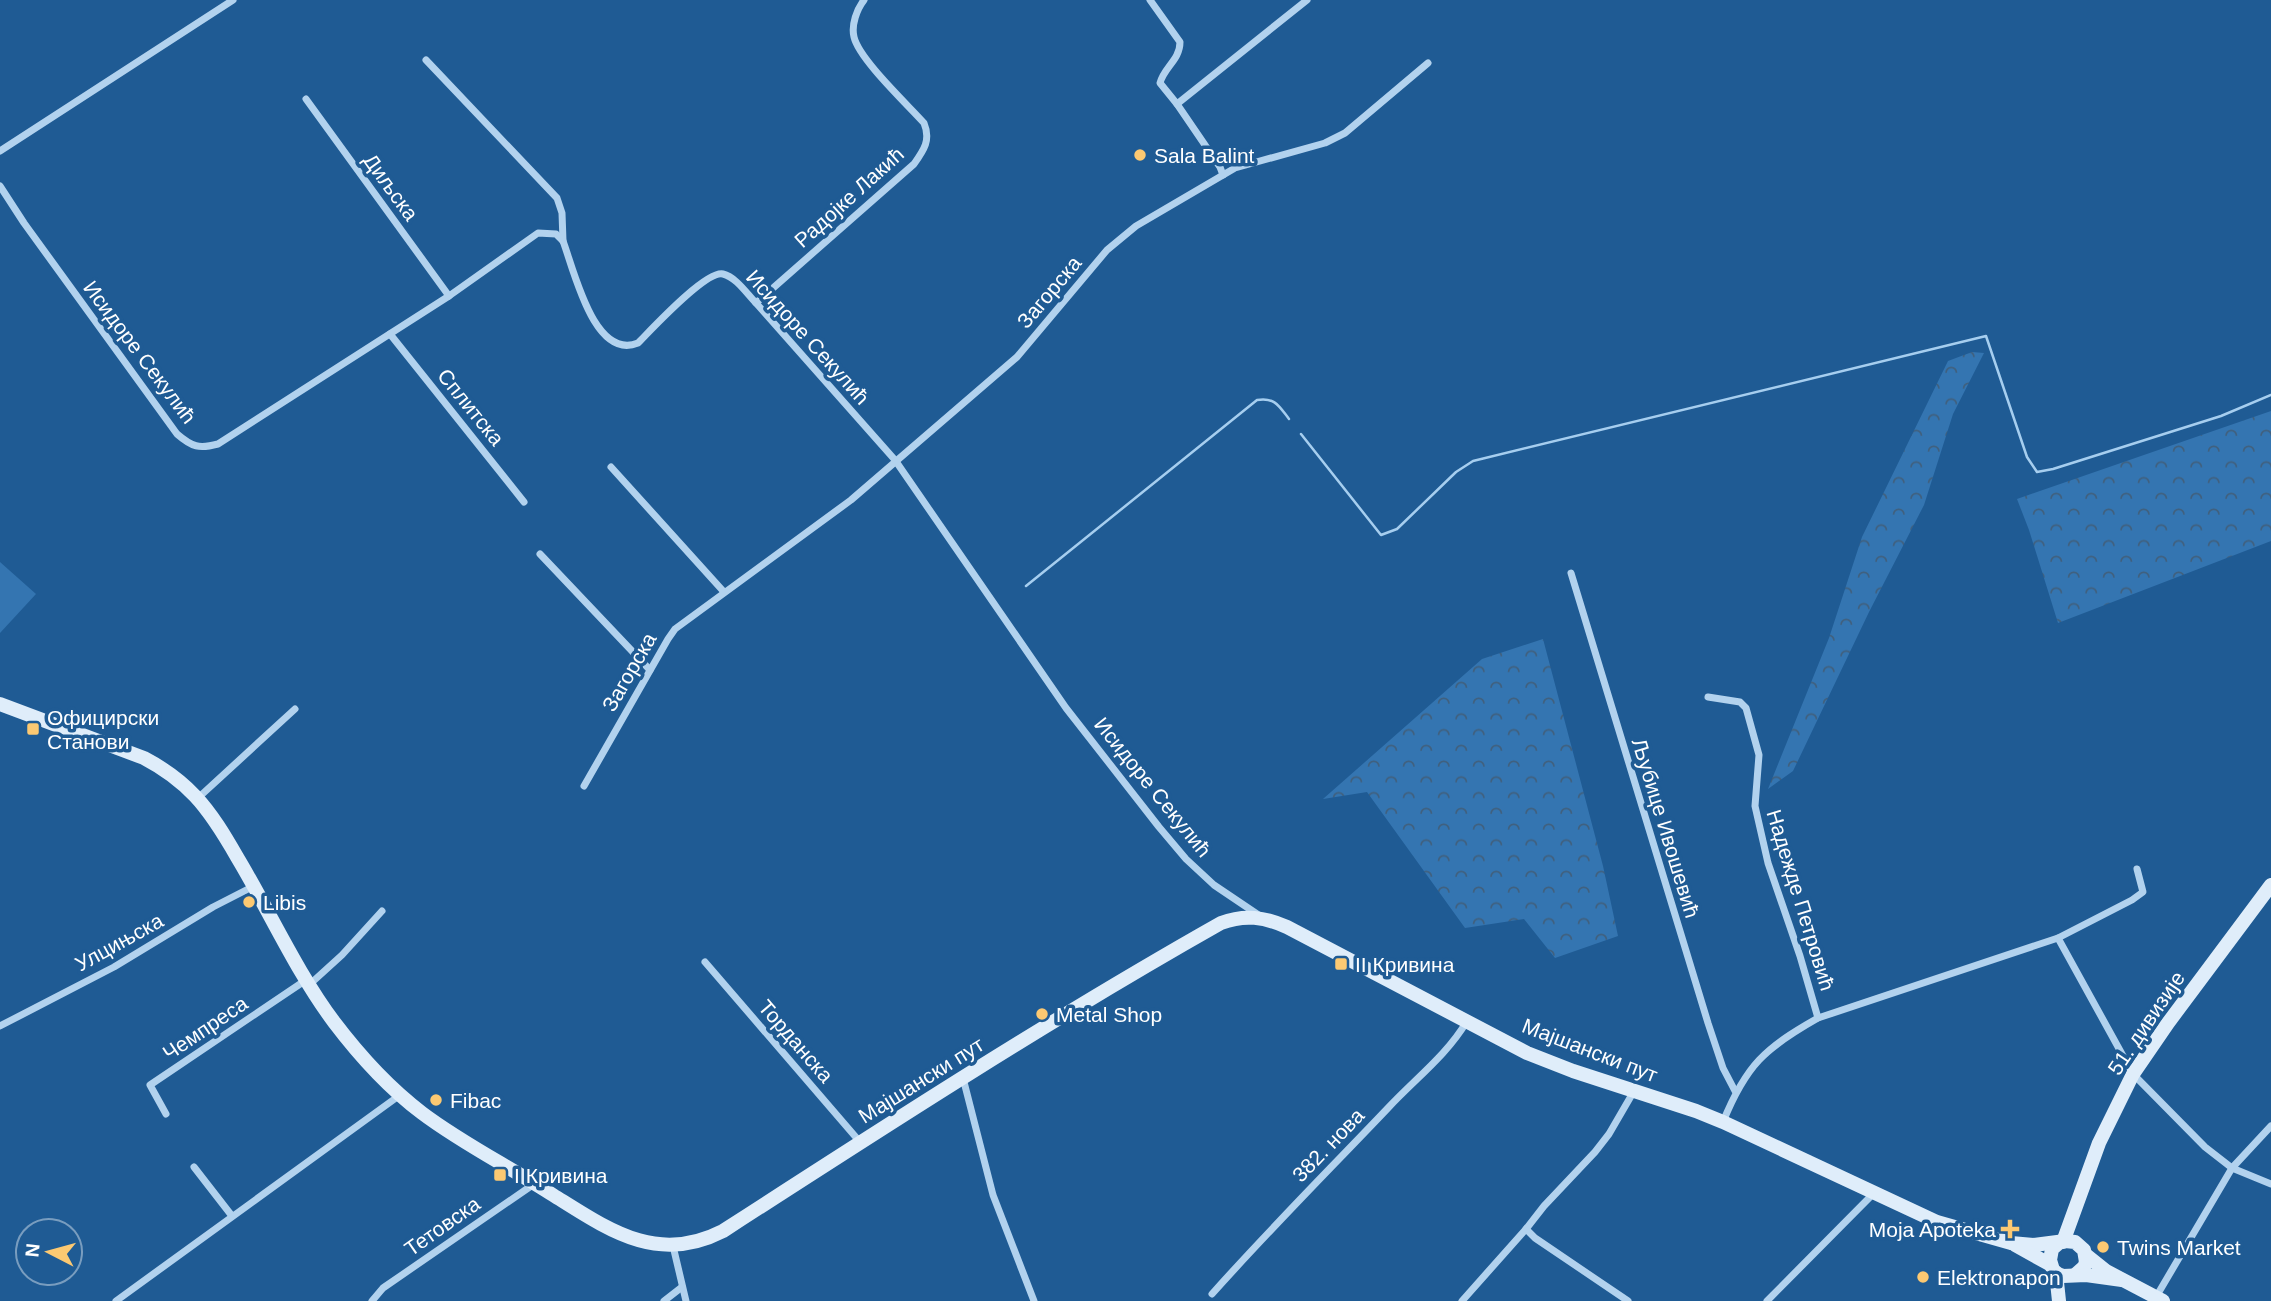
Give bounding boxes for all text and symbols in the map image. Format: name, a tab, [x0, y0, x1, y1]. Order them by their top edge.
street label: Радојке Лакић	[790, 142, 908, 252]
place label: Sala Balint	[1154, 144, 1255, 167]
marker: Sala Balint	[1132, 147, 1148, 163]
street label: Диљска	[359, 149, 423, 225]
street label: Загорска	[1012, 251, 1086, 333]
street label: Исидоре Секулић	[742, 265, 874, 409]
street label: Исидоре Секулић	[79, 276, 201, 428]
street label: Сплитска	[433, 364, 509, 450]
street label: Загорска	[597, 628, 661, 715]
place label: Официрски Станови	[47, 706, 159, 753]
street label: Исидоре Секулић	[1090, 713, 1216, 861]
marker: Официрски Станови	[25, 721, 41, 737]
street label: Љубице Ивошевић	[1628, 735, 1704, 921]
street label: Надежде Петровић	[1763, 807, 1839, 993]
place label: Libis	[263, 891, 306, 914]
marker: Libis	[241, 894, 257, 910]
street label: Улцињска	[71, 908, 167, 976]
place label: II Кривина	[1355, 953, 1455, 976]
marker: II Кривина	[1333, 956, 1349, 972]
street label: 51. дивизије	[2103, 967, 2189, 1079]
street label: Чемпреса	[158, 991, 252, 1065]
street label: Торданска	[754, 995, 838, 1087]
place label: Metal Shop	[1056, 1003, 1162, 1026]
marker: Metal Shop	[1034, 1006, 1050, 1022]
street label: Мајшански пут	[1519, 1014, 1661, 1086]
street label: Мајшански пут	[854, 1032, 988, 1128]
place label: Fibac	[450, 1089, 501, 1112]
marker: Fibac	[428, 1092, 444, 1108]
street label: 382. нова	[1288, 1103, 1369, 1186]
place label: I Кривина	[514, 1164, 608, 1187]
marker: I Кривина	[492, 1167, 508, 1183]
street label: Тетовска	[400, 1192, 484, 1260]
north arrow	[14, 1217, 84, 1287]
place label: Moja Apoteka	[1869, 1218, 1996, 1241]
marker: Moja Apoteka	[2002, 1221, 2018, 1237]
place label: Twins Market	[2117, 1236, 2241, 1259]
marker: Twins Market	[2095, 1239, 2111, 1255]
text: N	[21, 1242, 44, 1258]
place label: Elektronapon	[1937, 1266, 2061, 1289]
marker: Elektronapon	[1915, 1269, 1931, 1285]

